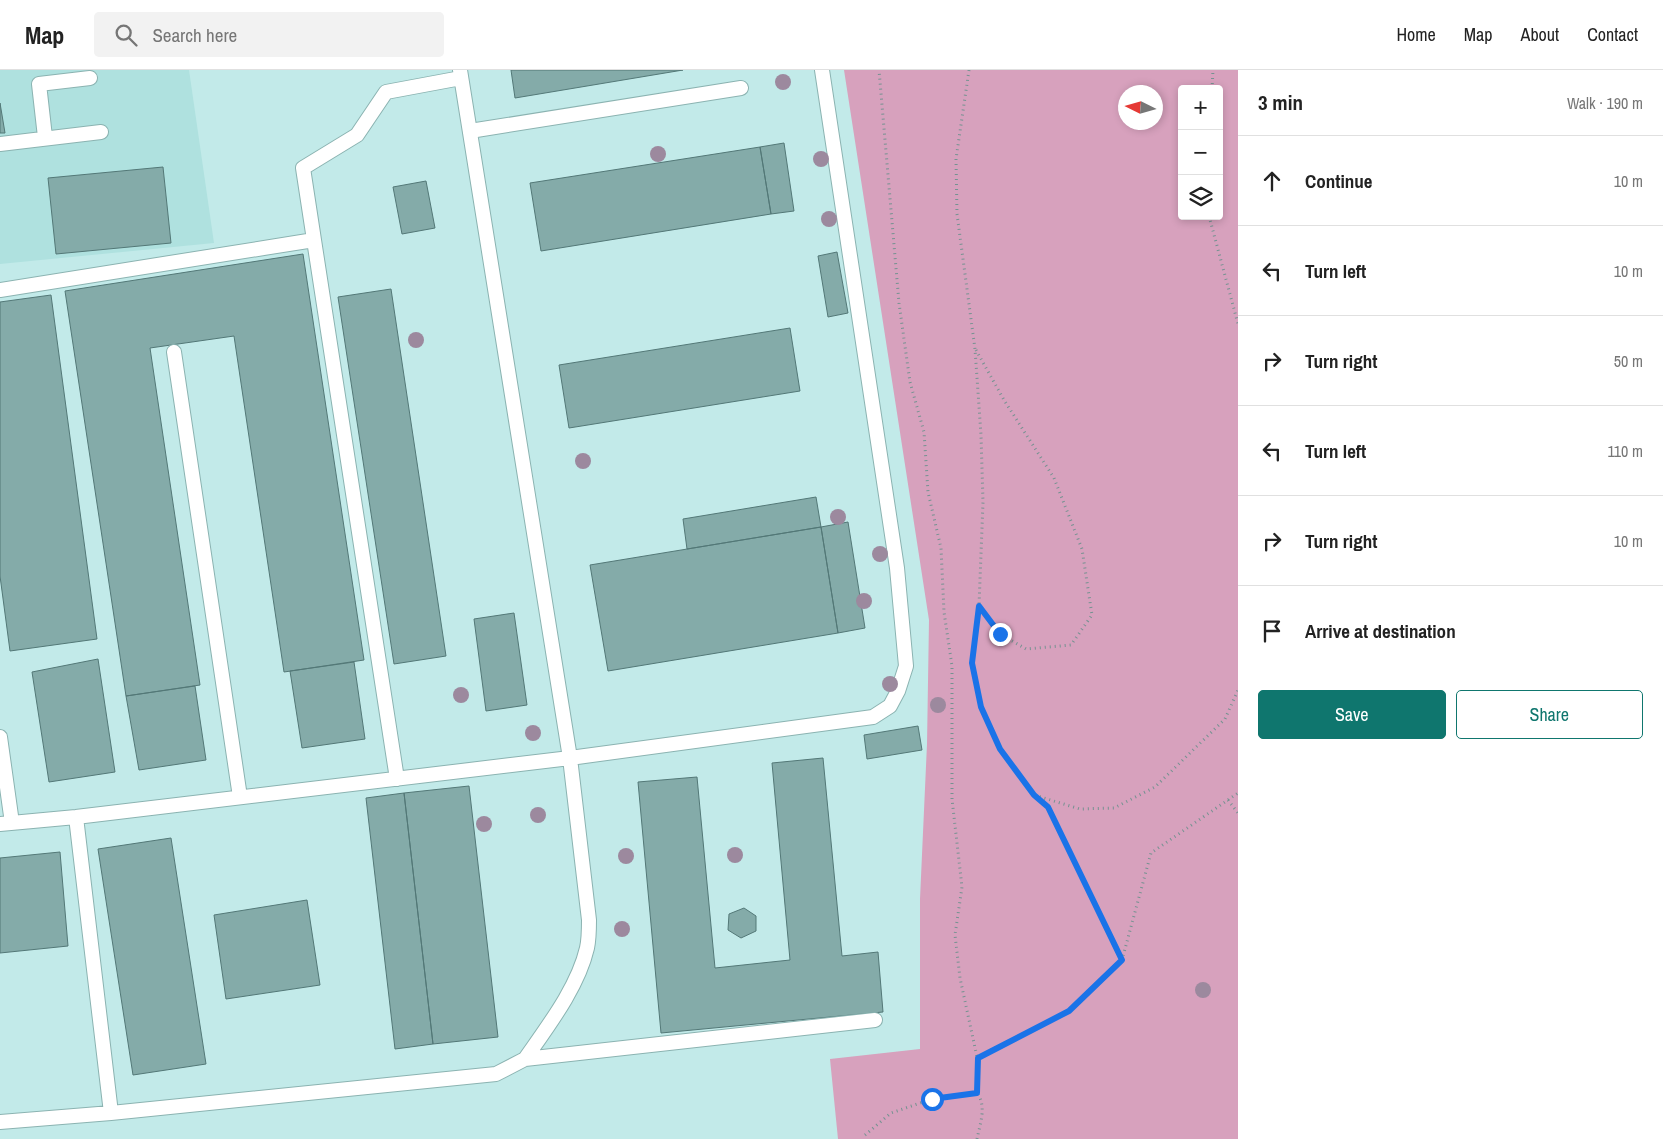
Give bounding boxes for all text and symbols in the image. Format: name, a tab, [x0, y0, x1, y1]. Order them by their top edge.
search box	[94, 12, 444, 57]
text: Map	[25, 19, 64, 51]
icon: search	[112, 21, 140, 49]
text: Search here	[152, 22, 237, 48]
text: Home	[1396, 22, 1436, 47]
text: Map	[1464, 22, 1493, 47]
text: About	[1521, 22, 1559, 47]
text: Contact	[1587, 22, 1638, 47]
north arrow	[1118, 85, 1163, 130]
map controls	[1178, 85, 1223, 220]
button: +	[1178, 85, 1223, 130]
text: 3 min	[1258, 88, 1303, 117]
text: Walk · 190 m	[1567, 92, 1643, 114]
button: −	[1178, 130, 1223, 175]
icon: ahead	[1258, 167, 1286, 195]
text: Continue	[1305, 168, 1373, 194]
text: 10 m	[1614, 170, 1643, 192]
button: layers	[1178, 175, 1223, 220]
icon: left	[1258, 257, 1286, 285]
text: Turn left	[1305, 258, 1366, 284]
text: 10 m	[1614, 260, 1643, 282]
icon: right	[1258, 347, 1286, 375]
text: Turn right	[1305, 348, 1377, 374]
text: 50 m	[1614, 350, 1643, 372]
icon: left	[1258, 437, 1286, 465]
text: Turn left	[1305, 438, 1366, 464]
text: 110 m	[1607, 440, 1643, 462]
icon: right	[1258, 527, 1286, 555]
text: Turn right	[1305, 528, 1377, 554]
text: 10 m	[1614, 530, 1643, 552]
icon: arrive	[1258, 617, 1286, 645]
text: Arrive at destination	[1305, 618, 1456, 644]
route end	[989, 623, 1012, 646]
button: Save	[1258, 690, 1446, 739]
button: Share	[1456, 690, 1643, 739]
route start	[921, 1088, 944, 1111]

